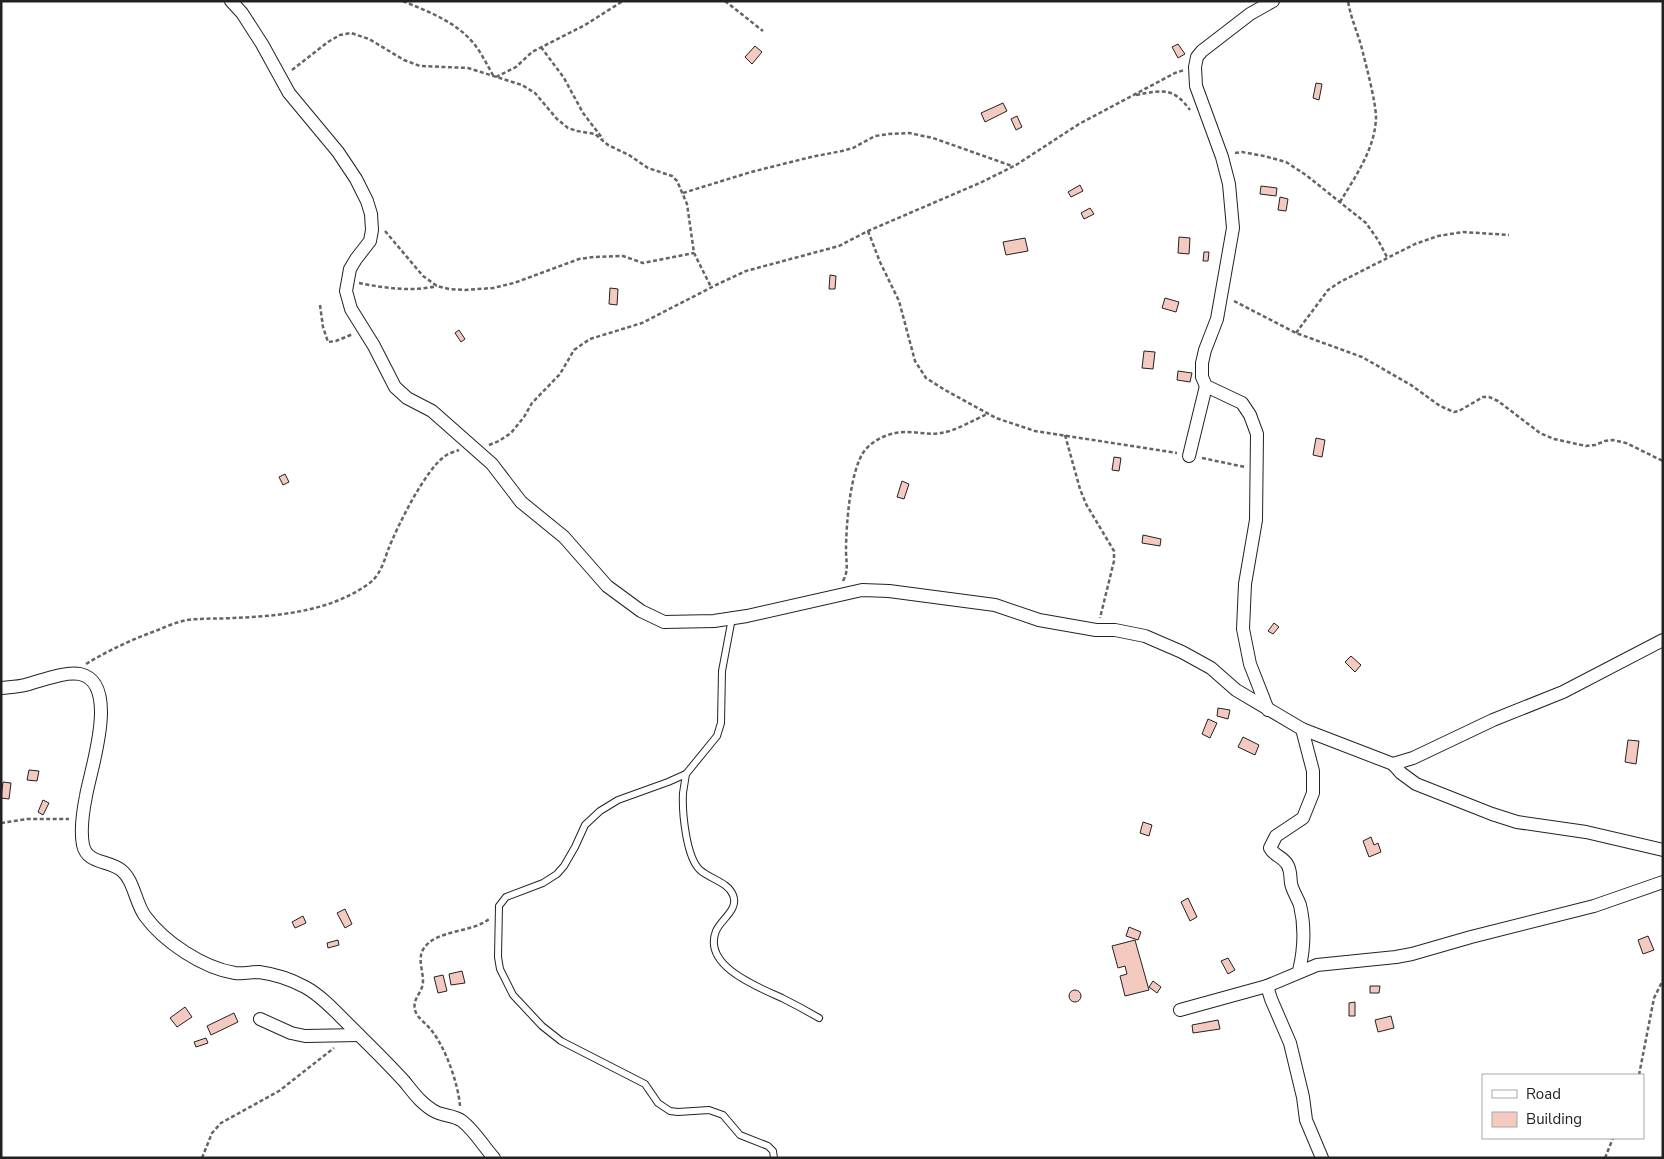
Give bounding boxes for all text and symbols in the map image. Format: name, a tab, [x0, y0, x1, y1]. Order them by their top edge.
legend	[1482, 1074, 1644, 1139]
text: Road	[1526, 1084, 1561, 1104]
text: Building	[1526, 1109, 1582, 1129]

